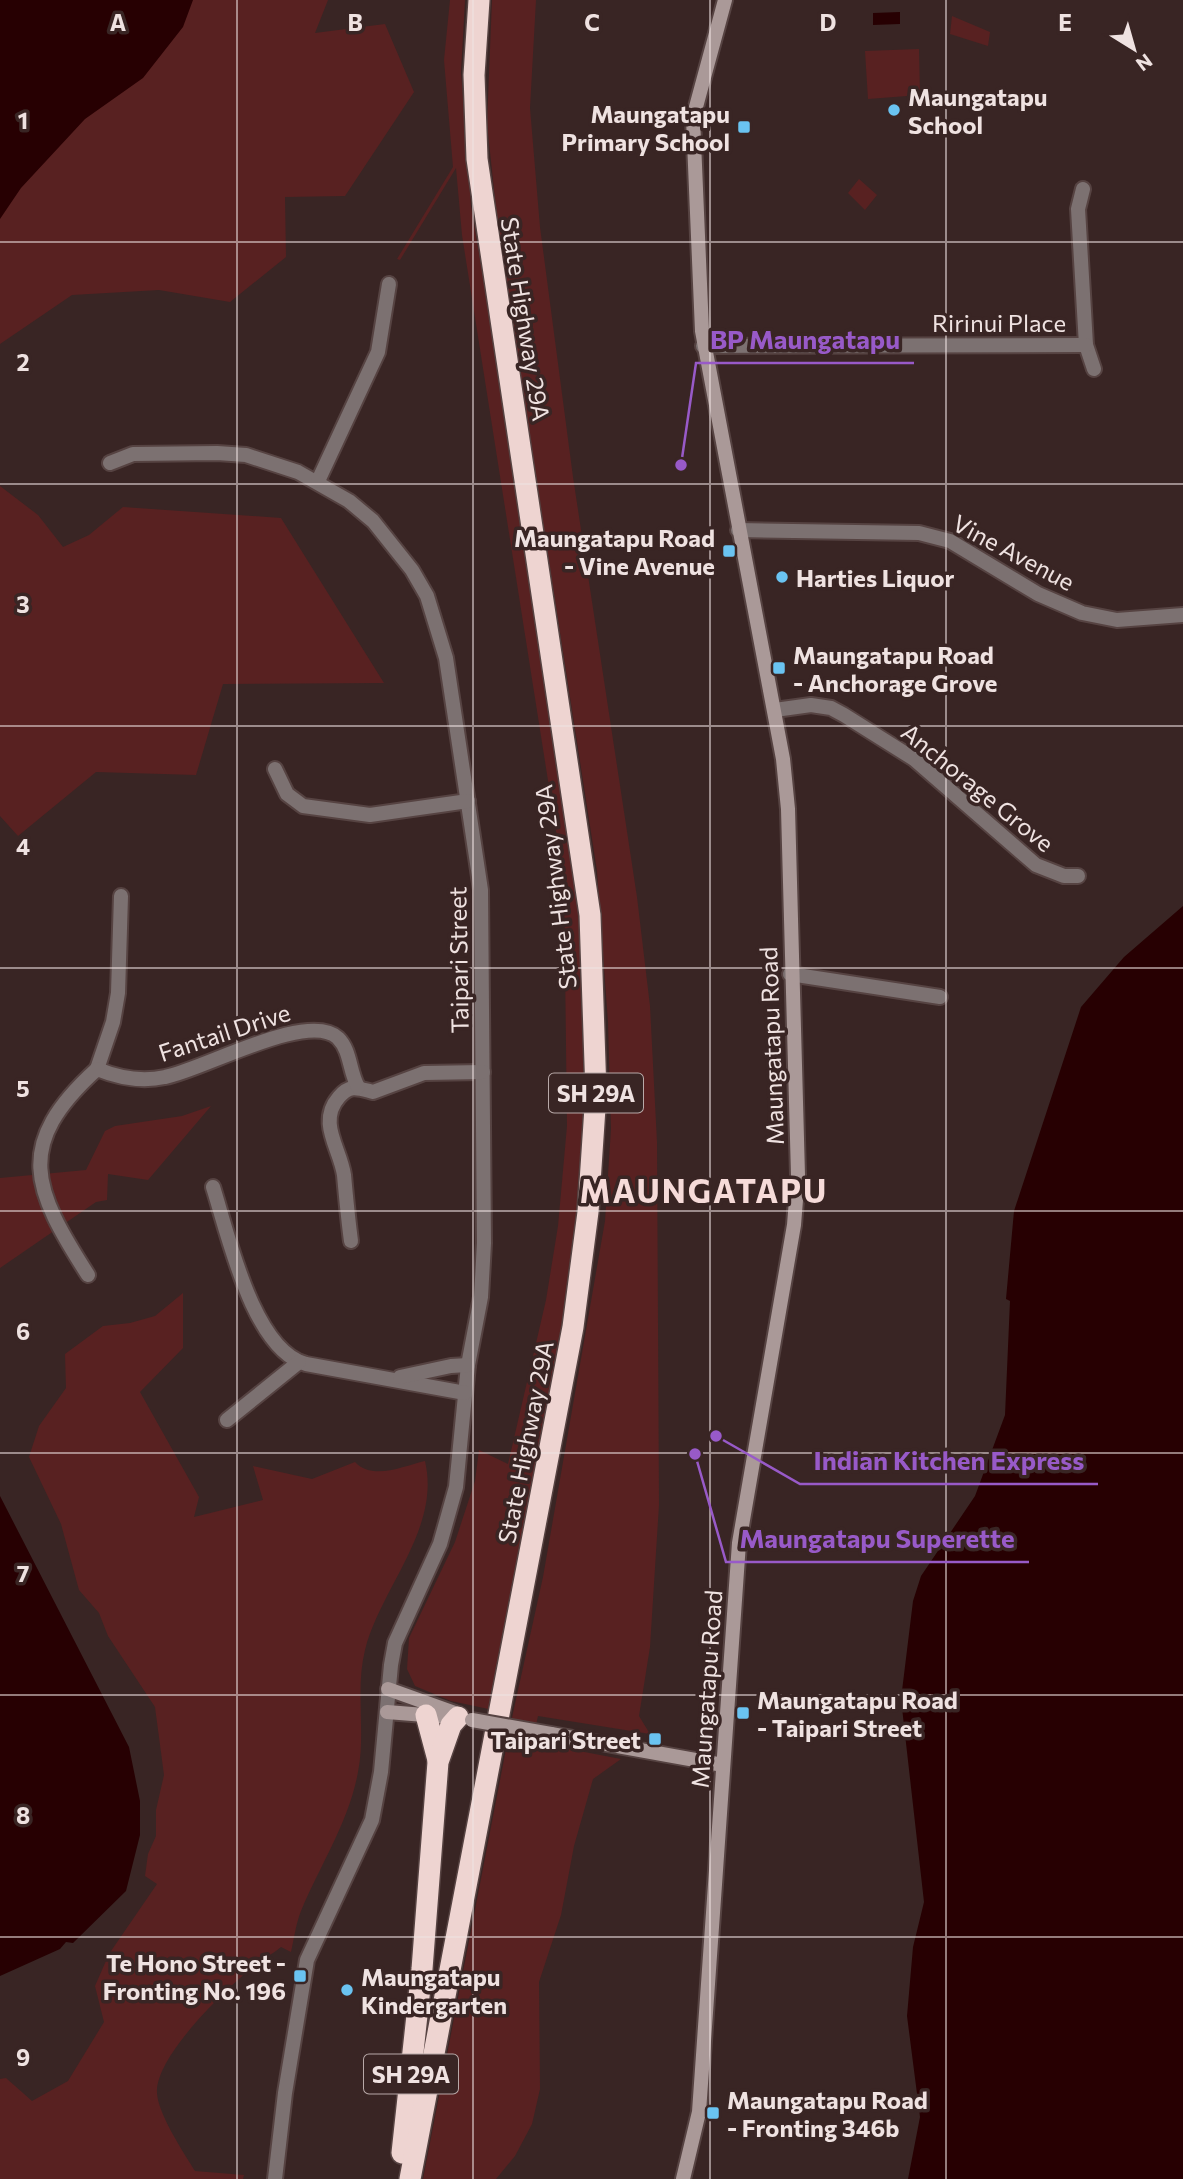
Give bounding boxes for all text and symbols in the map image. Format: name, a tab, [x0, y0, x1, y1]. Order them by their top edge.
text: A	[110, 8, 127, 36]
text: B	[347, 8, 363, 36]
text: C	[584, 8, 600, 36]
text: D	[820, 8, 837, 36]
text: E	[1058, 8, 1072, 36]
north arrow	[1099, 14, 1169, 84]
text: N	[1132, 49, 1157, 76]
place label: Maungatapu School	[908, 82, 1048, 139]
place label: Maungatapu Primary School	[561, 99, 730, 156]
marker: Maungatapu School	[886, 102, 902, 118]
text: 1	[18, 106, 28, 134]
marker: Maungatapu Primary School	[736, 119, 752, 135]
street label: State Highway 29A	[496, 215, 556, 423]
street label: Ririnui Place	[932, 308, 1066, 337]
callout: BP Maungatapu	[696, 316, 914, 363]
text: BP Maungatapu	[710, 323, 900, 354]
text: 2	[16, 348, 30, 376]
street label: Vine Avenue	[948, 508, 1080, 596]
place label: Maungatapu Road - Vine Avenue	[514, 523, 715, 580]
marker: Maungatapu Road - Vine Avenue	[721, 543, 737, 559]
place label: Harties Liquor	[796, 563, 955, 592]
marker: Harties Liquor	[774, 569, 790, 585]
text: 3	[16, 590, 30, 618]
place label: Maungatapu Road - Anchorage Grove	[793, 640, 997, 697]
marker: Maungatapu Road - Anchorage Grove	[771, 660, 787, 676]
street label: Anchorage Grove	[896, 717, 1060, 857]
street label: State Highway 29A	[528, 783, 582, 991]
text: 4	[16, 832, 30, 860]
street label: Taipari Street	[442, 886, 474, 1034]
street label: Maungatapu Road	[753, 946, 789, 1146]
street label: Fantail Drive	[154, 997, 294, 1067]
text: 5	[16, 1074, 30, 1102]
road number: SH 29A	[549, 1074, 643, 1112]
district label: MAUNGATAPU	[580, 1170, 828, 1210]
text: 6	[16, 1317, 30, 1345]
street label: State Highway 29A	[491, 1338, 559, 1546]
callout: Indian Kitchen Express	[800, 1437, 1098, 1484]
text: Indian Kitchen Express	[814, 1444, 1084, 1475]
callout: Maungatapu Superette	[726, 1515, 1029, 1562]
text: Maungatapu Superette	[739, 1522, 1015, 1553]
text: 7	[17, 1559, 29, 1587]
street label: Maungatapu Road	[685, 1589, 727, 1789]
place label: Maungatapu Road - Taipari Street	[757, 1685, 958, 1742]
marker: Maungatapu Road - Taipari Street	[735, 1705, 751, 1721]
place label: Taipari Street	[491, 1725, 641, 1754]
marker: Taipari Street	[647, 1731, 663, 1747]
text: 8	[16, 1801, 30, 1829]
place label: Te Hono Street - Fronting No. 196	[103, 1948, 286, 2005]
place label: Maungatapu Kindergarten	[361, 1962, 507, 2019]
marker: Te Hono Street - Fronting No. 196	[292, 1968, 308, 1984]
marker: Maungatapu Kindergarten	[339, 1982, 355, 1998]
text: 9	[16, 2043, 30, 2071]
road number: SH 29A	[364, 2054, 458, 2094]
place label: Maungatapu Road - Fronting 346b	[727, 2085, 928, 2142]
marker: Maungatapu Road - Fronting 346b	[705, 2105, 721, 2121]

